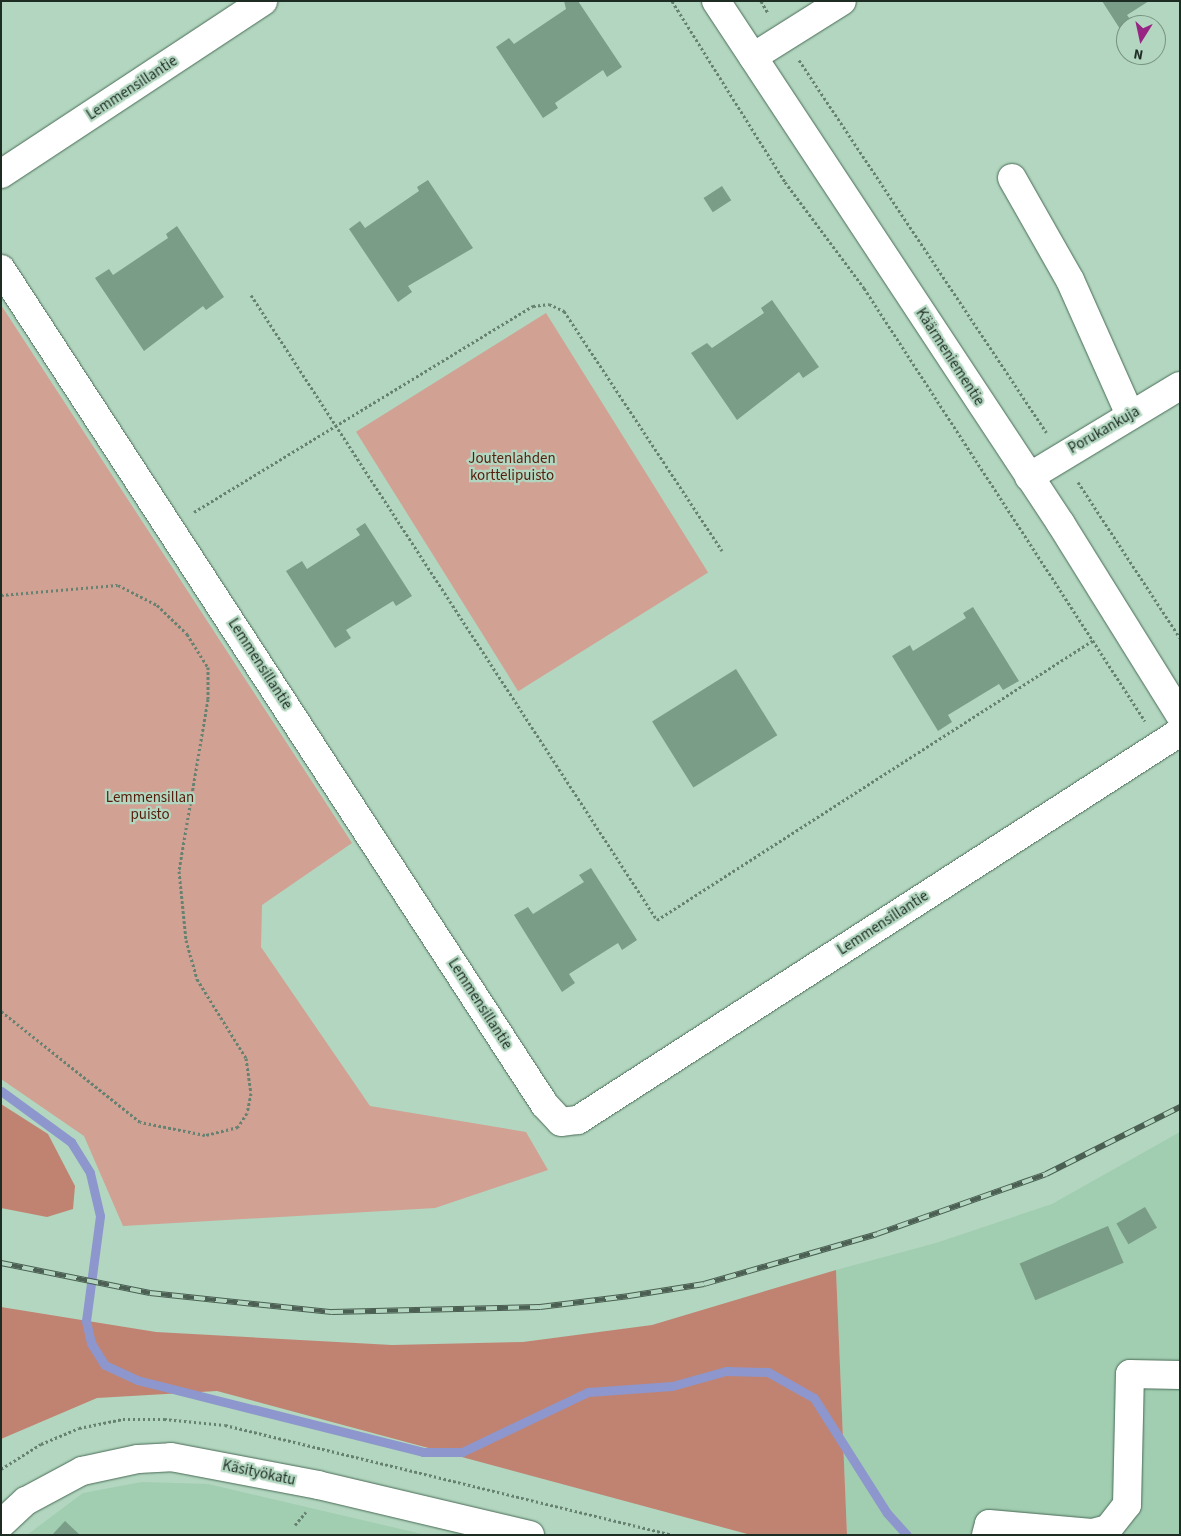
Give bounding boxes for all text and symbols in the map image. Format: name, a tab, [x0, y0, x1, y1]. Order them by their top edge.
north arrow	[1116, 15, 1166, 65]
text: N	[1132, 43, 1145, 64]
street label: Lemmensillantie	[83, 52, 181, 124]
street label: Käärmeniementie	[912, 305, 988, 409]
street label: Porukankuja	[1065, 402, 1143, 458]
park label: Joutenlahden korttelipuisto	[468, 449, 556, 484]
street label: Lemmensillantie	[224, 615, 296, 713]
park label: Lemmensillan puisto	[106, 788, 194, 823]
street label: Lemmensillantie	[834, 887, 932, 959]
street label: Lemmensillantie	[444, 955, 516, 1053]
street label: Käsityökatu	[221, 1456, 297, 1490]

